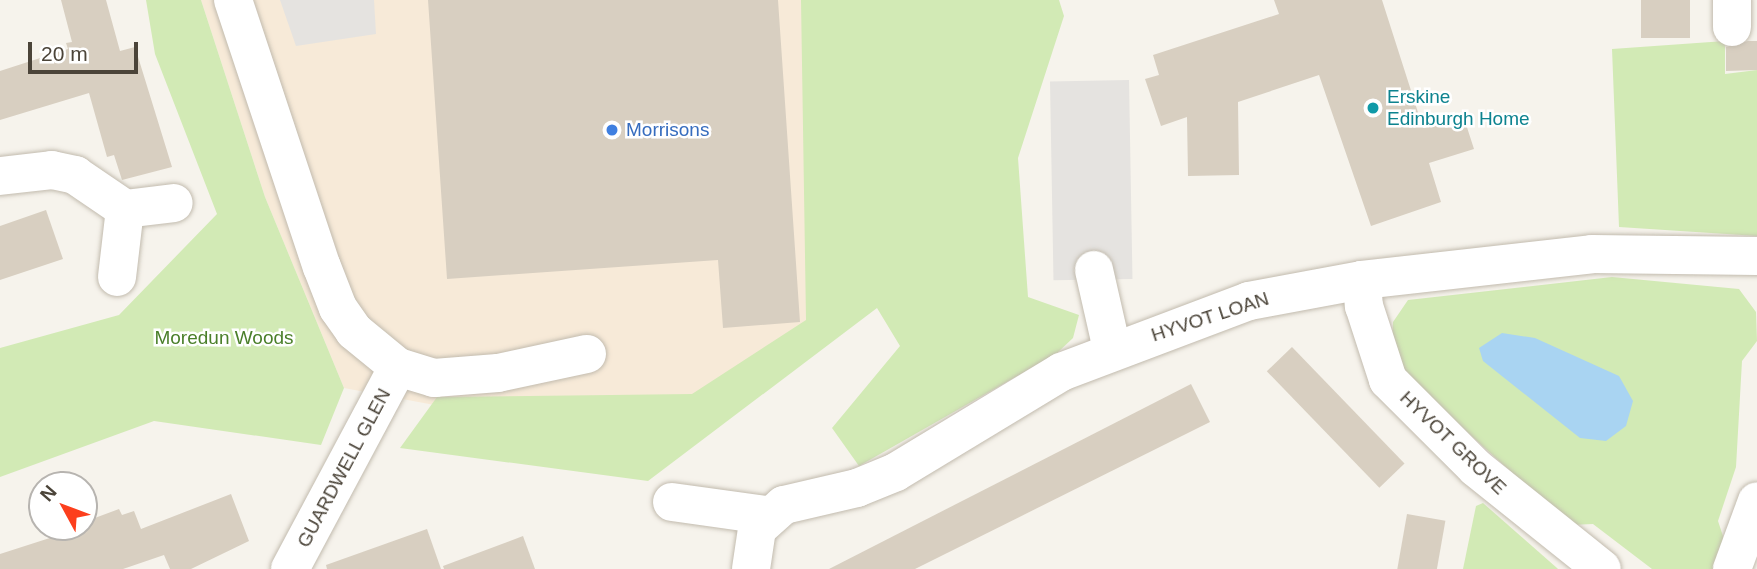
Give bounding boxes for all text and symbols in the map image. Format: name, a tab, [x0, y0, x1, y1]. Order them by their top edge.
scale bar	[32, 28, 142, 72]
text: 20 m	[41, 42, 88, 65]
place label: Erskine Edinburgh Home	[1387, 86, 1530, 130]
marker: Erskine Edinburgh Home	[1365, 100, 1381, 116]
place label: Morrisons	[626, 119, 709, 141]
marker: Morrisons	[604, 122, 620, 138]
street label: HYVOT LOAN	[1148, 287, 1272, 347]
park label: Moredun Woods	[154, 327, 294, 349]
street label: GUARDWELL GLEN	[292, 384, 396, 552]
street label: HYVOT GROVE	[1395, 386, 1511, 500]
north arrow	[28, 471, 98, 541]
text: N	[36, 481, 61, 505]

